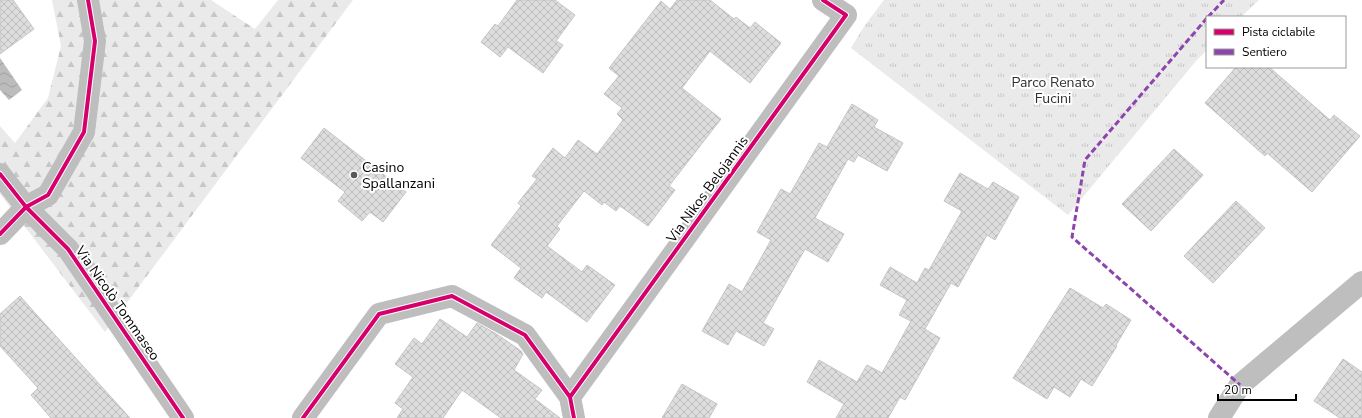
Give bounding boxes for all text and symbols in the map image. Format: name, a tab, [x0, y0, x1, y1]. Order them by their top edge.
legend	[1206, 16, 1346, 68]
text: Pista ciclabile	[1242, 24, 1315, 40]
text: Sentiero	[1242, 44, 1287, 60]
park label: Parco Renato Fucini	[1011, 73, 1095, 108]
street label: Via Nikos Belojannis	[662, 132, 753, 247]
place label: Casino Spallanzani	[362, 158, 435, 193]
marker: Casino Spallanzani	[349, 170, 359, 180]
street label: Via Nicolò Tommaseo	[70, 241, 164, 364]
scale bar	[1218, 376, 1296, 402]
text: 20 m	[1224, 382, 1252, 398]

